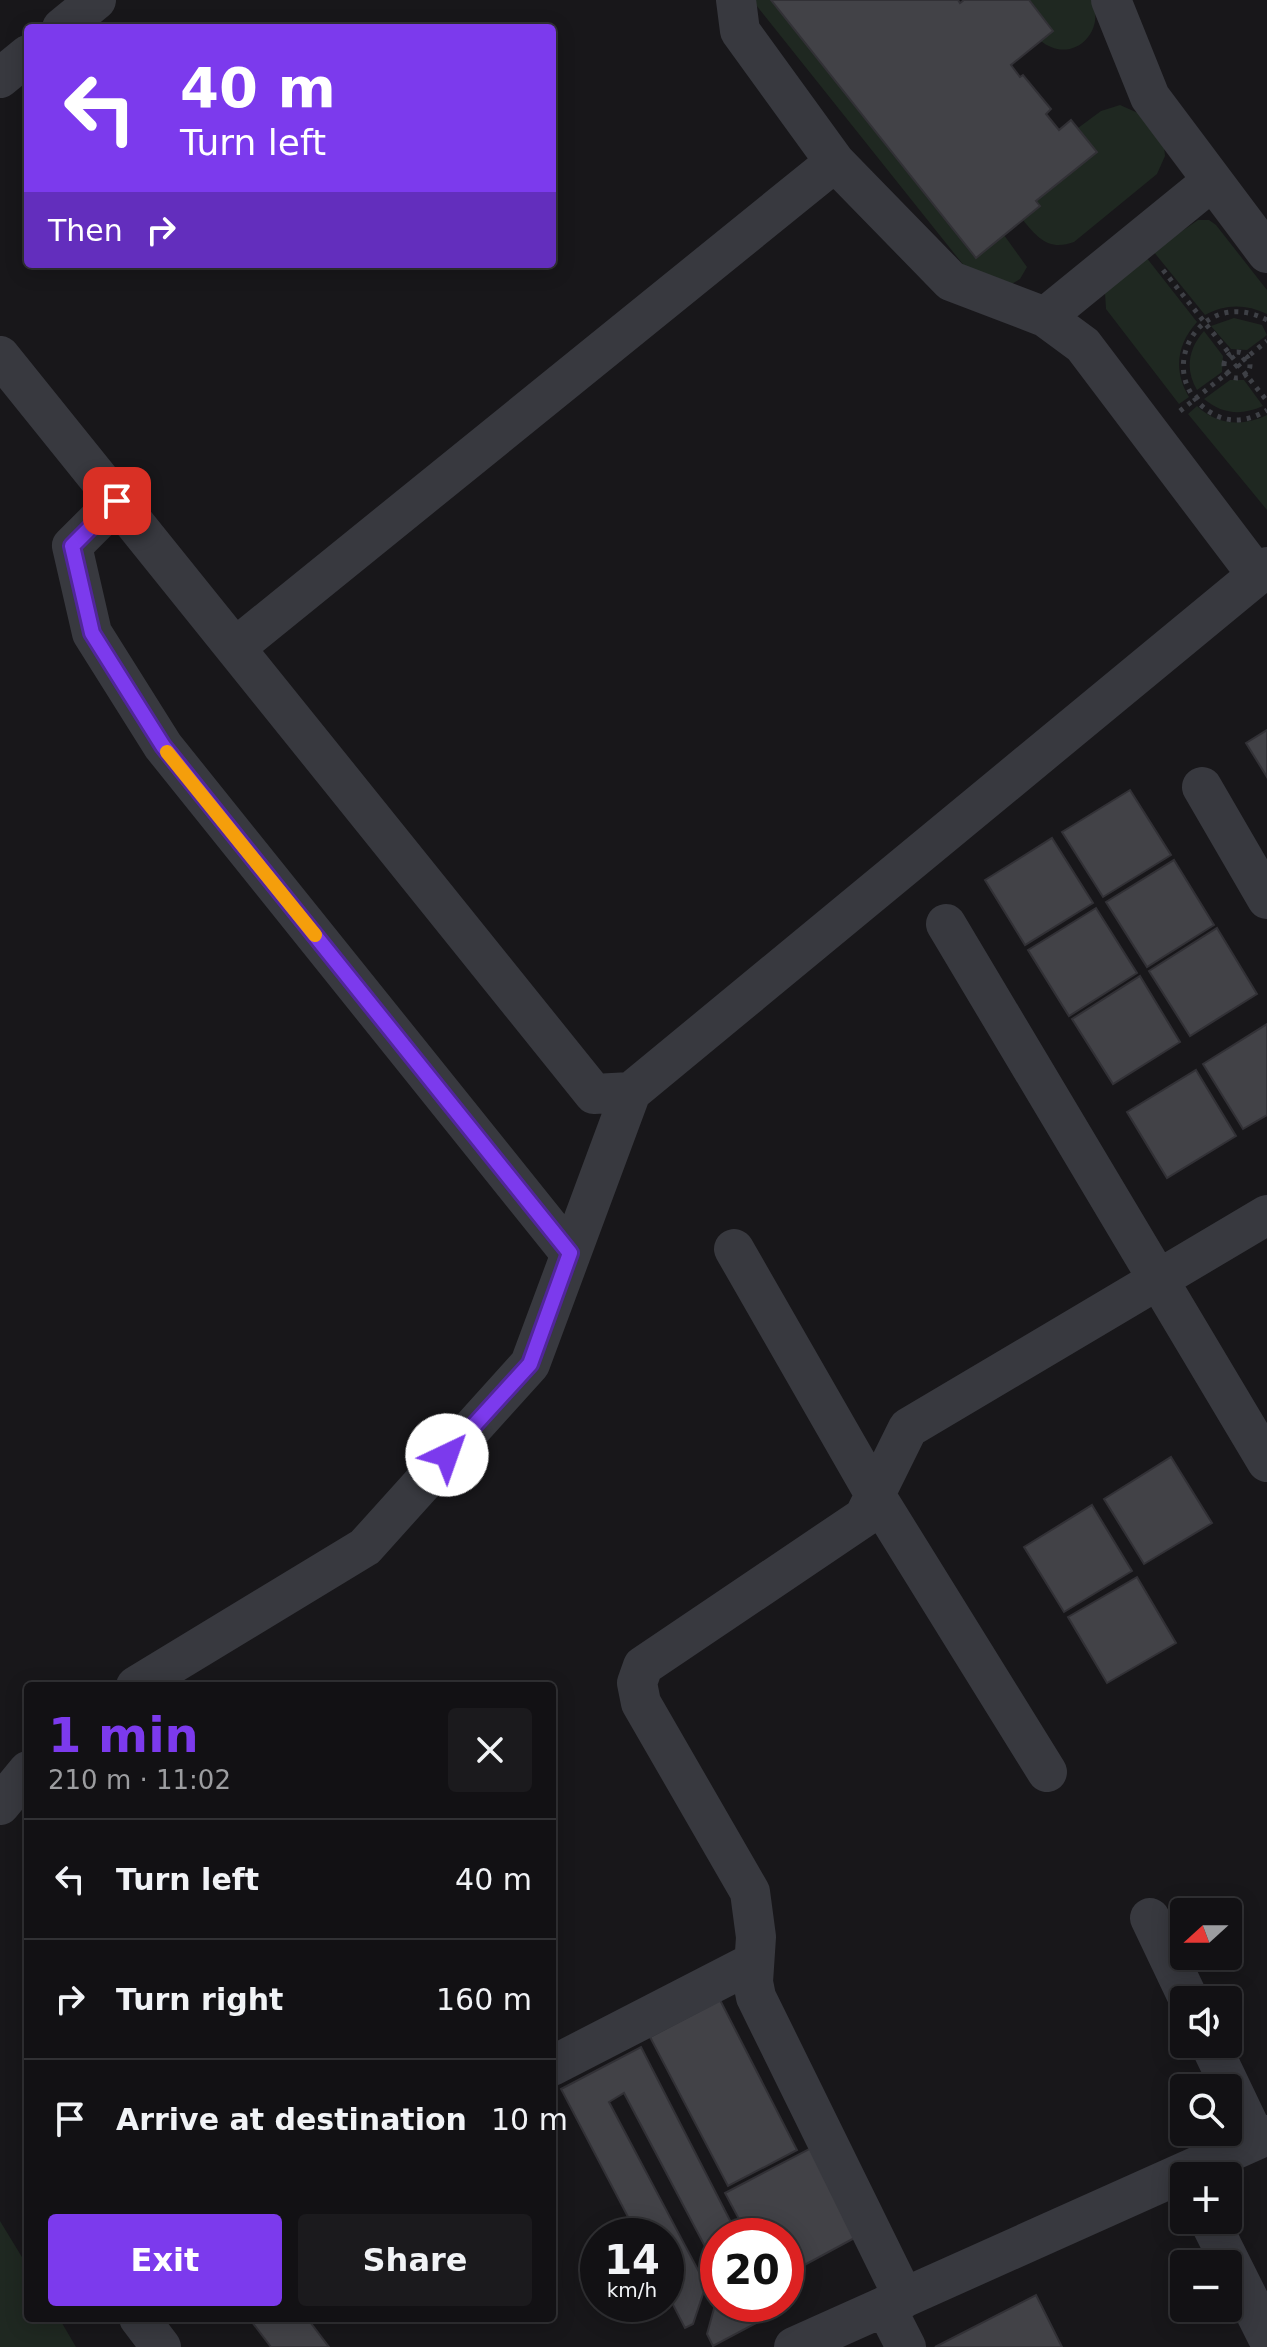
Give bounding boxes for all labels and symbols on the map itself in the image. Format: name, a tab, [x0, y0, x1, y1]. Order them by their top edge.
pin	[83, 467, 151, 535]
position arrow	[405, 1413, 489, 1497]
north arrow	[1170, 1898, 1242, 1970]
speed limit sign: 20	[700, 2218, 804, 2322]

